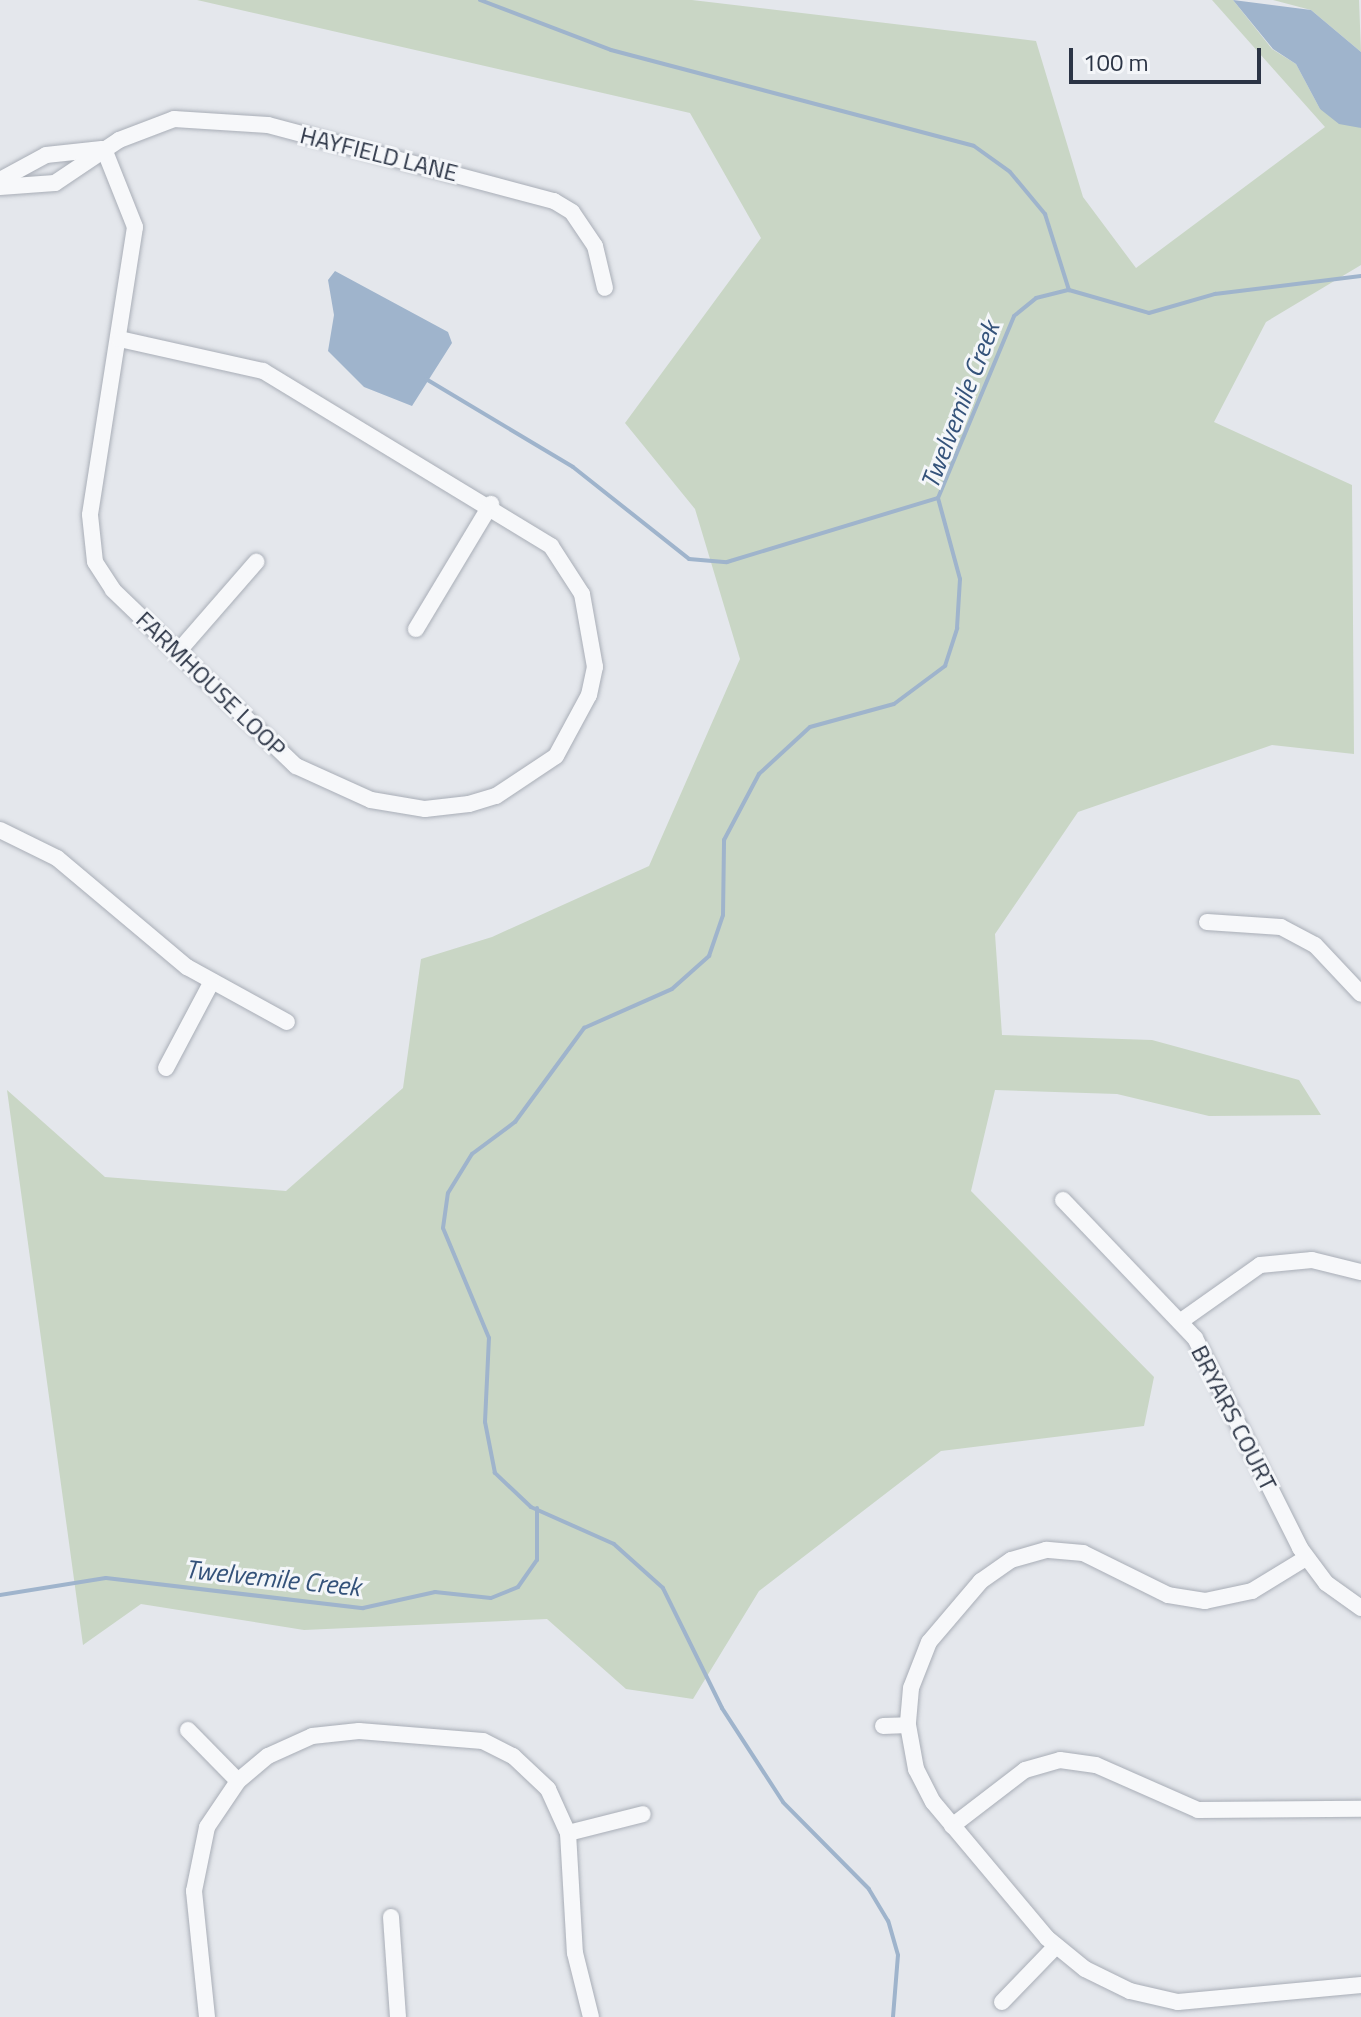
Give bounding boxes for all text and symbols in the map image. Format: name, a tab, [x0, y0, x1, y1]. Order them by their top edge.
scale bar	[1073, 32, 1265, 82]
text: 100 m	[1083, 44, 1149, 80]
street label: HAYFIELD LANE	[297, 120, 461, 188]
water label: Twelvemile Creek	[914, 317, 1006, 493]
street label: FARMHOUSE LOOP	[130, 605, 292, 763]
street label: BRYARS COURT	[1185, 1340, 1283, 1496]
water label: Twelvemile Creek	[184, 1553, 362, 1603]

